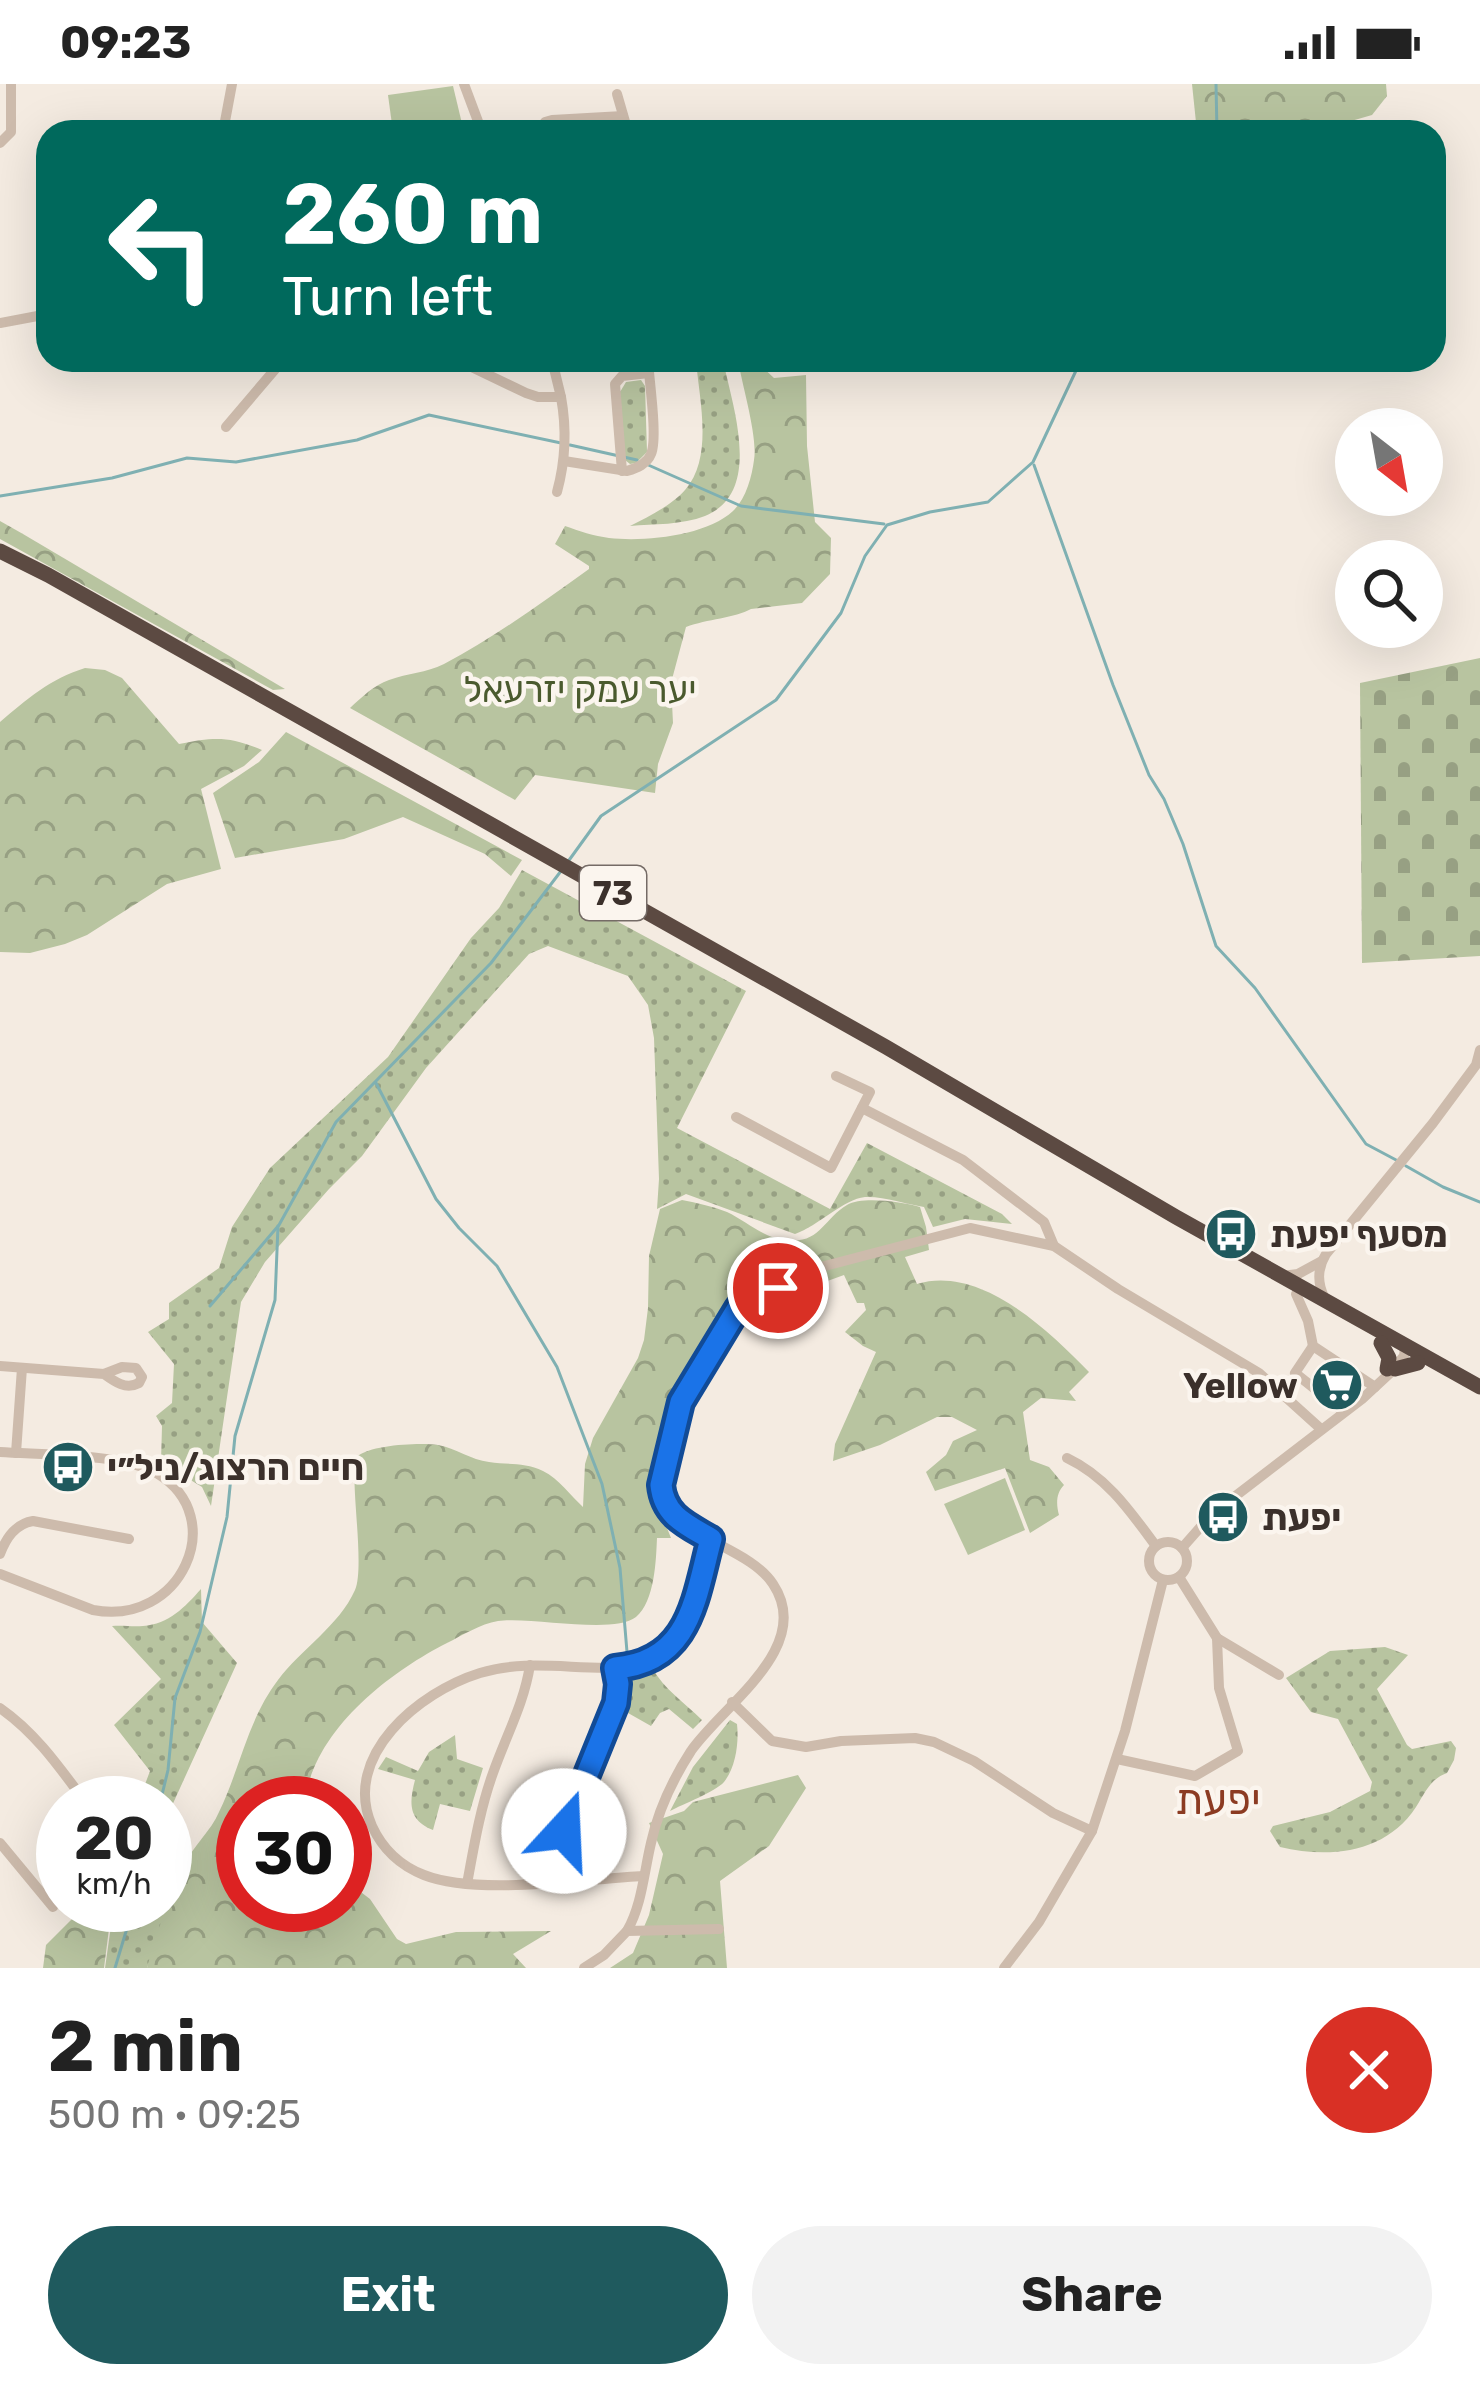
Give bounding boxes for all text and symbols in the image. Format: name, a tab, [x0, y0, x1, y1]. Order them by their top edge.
text: 09:23	[60, 16, 192, 69]
text: 260 m	[282, 164, 543, 264]
icon: left	[84, 168, 240, 324]
text: Turn left	[282, 265, 493, 329]
north arrow	[1335, 408, 1443, 516]
map controls	[1335, 408, 1443, 648]
button: search	[1335, 540, 1443, 648]
park label: יער עמק יזרעאל	[463, 668, 697, 711]
road number: 73	[580, 866, 646, 920]
bus stop icon: מסעף יפעת	[1203, 1206, 1259, 1262]
place label: מסעף יפעת	[1270, 1213, 1448, 1256]
pin	[727, 1237, 829, 1339]
icon: arrive	[745, 1255, 811, 1321]
supermarket icon: Yellow	[1309, 1357, 1365, 1413]
place label: Yellow	[1183, 1364, 1298, 1407]
bus stop icon: חיים הרצוג/ניל״י	[40, 1439, 96, 1495]
place label: חיים הרצוג/ניל״י	[107, 1446, 364, 1489]
bus stop icon: יפעת	[1195, 1489, 1251, 1545]
place label: יפעת	[1262, 1496, 1341, 1539]
position arrow	[501, 1768, 627, 1894]
district label: יפעת	[1175, 1775, 1261, 1825]
speed limit sign: 30	[216, 1776, 372, 1932]
text: 20	[74, 1803, 154, 1874]
text: km/h	[77, 1866, 151, 1902]
text: 2 min	[48, 2004, 243, 2089]
button: close	[1306, 2007, 1432, 2133]
text: 500 m · 09:25	[48, 2092, 301, 2138]
button: Exit	[48, 2226, 728, 2364]
button: Share	[752, 2226, 1432, 2364]

